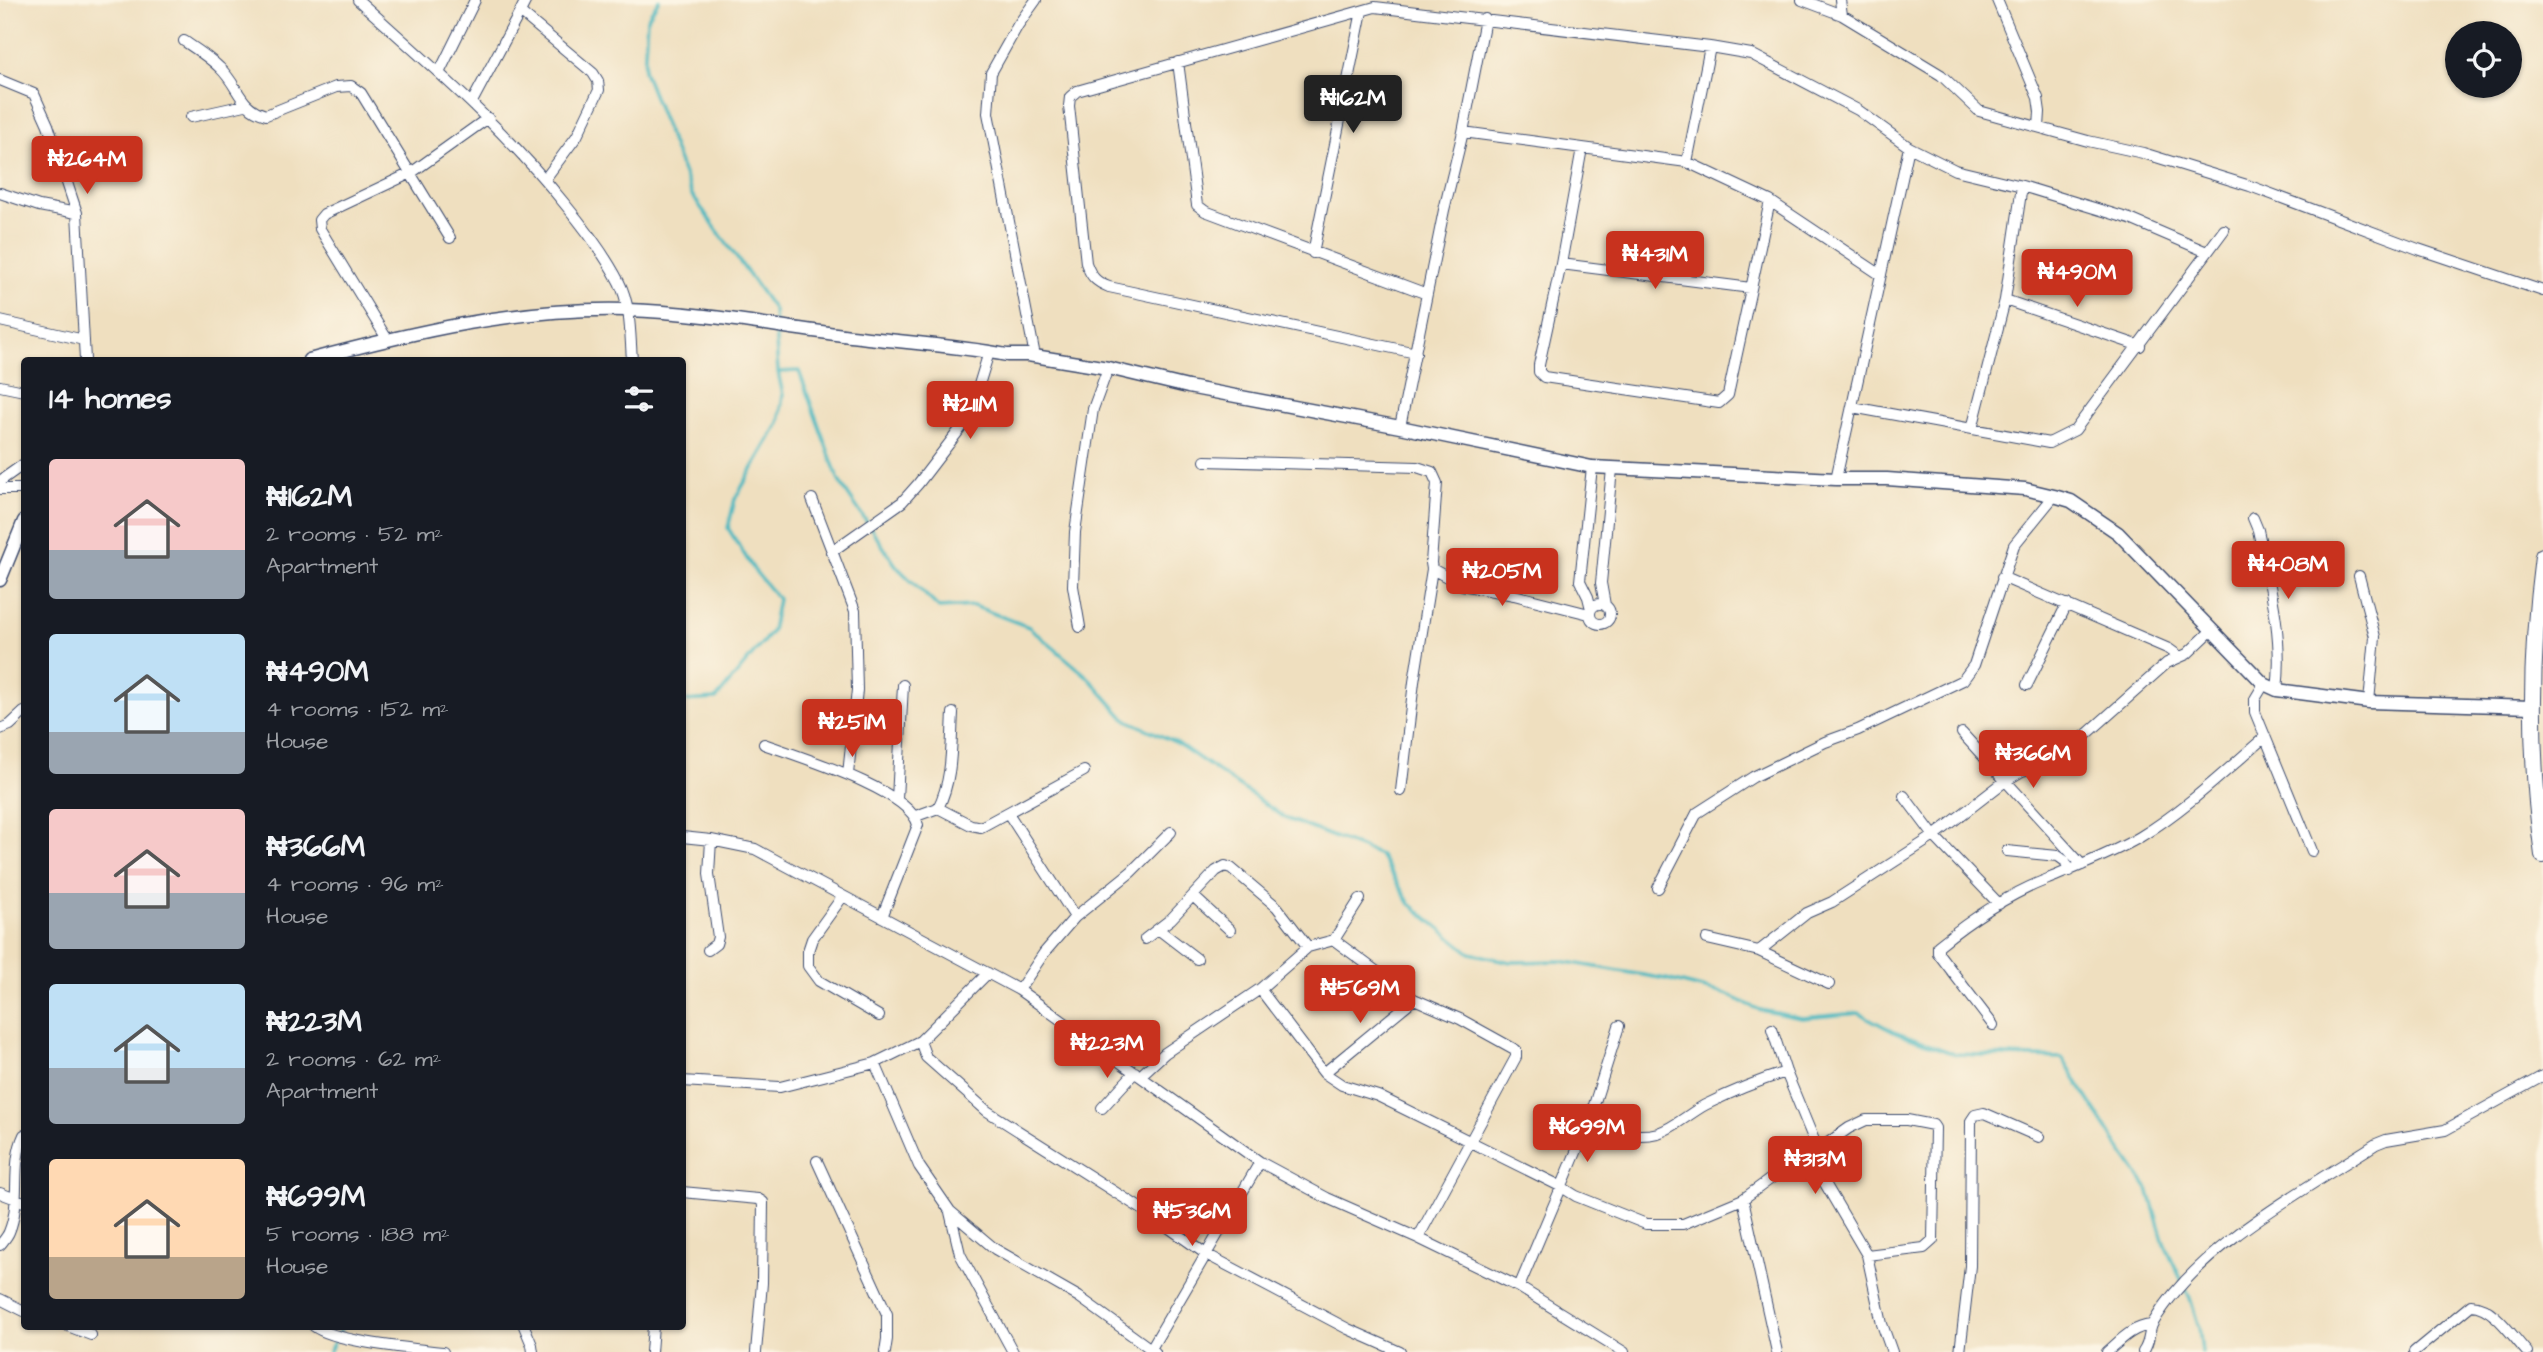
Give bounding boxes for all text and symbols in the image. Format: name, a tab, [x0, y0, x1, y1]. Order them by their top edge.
map controls	[2445, 21, 2522, 98]
button: locate	[2445, 21, 2522, 98]
pin: ₦162M	[1304, 76, 1402, 135]
text: ₦162M	[1320, 82, 1386, 114]
pin: ₦264M	[38, 136, 136, 196]
text: ₦264M	[48, 143, 126, 175]
pin: ₦431M	[1606, 232, 1704, 291]
text: ₦431M	[1622, 238, 1688, 270]
pin: ₦490M	[2028, 250, 2126, 309]
text: ₦490M	[2038, 256, 2116, 288]
text: 14 homes	[49, 378, 172, 420]
icon: filters	[620, 380, 658, 418]
pin: ₦211M	[921, 382, 1019, 441]
text: ₦211M	[943, 388, 997, 420]
text: ₦162M	[266, 476, 352, 518]
icon: home	[105, 487, 189, 571]
text: 2 rooms · 52 m²	[266, 518, 443, 550]
pin: ₦408M	[2239, 542, 2337, 601]
pin: ₦205M	[1453, 548, 1551, 608]
text: ₦408M	[2248, 548, 2328, 580]
text: Apartment	[266, 550, 378, 582]
text: ₦205M	[1462, 555, 1542, 587]
text: ₦490M	[266, 651, 369, 693]
icon: home	[105, 662, 189, 746]
text: 4 rooms · 152 m²	[266, 693, 449, 725]
pin: ₦251M	[803, 700, 901, 759]
text: ₦251M	[818, 706, 886, 738]
text: House	[266, 725, 329, 757]
pin: ₦366M	[1984, 730, 2082, 790]
text: ₦366M	[1995, 737, 2071, 769]
text: ₦366M	[266, 826, 365, 868]
icon: home	[105, 837, 189, 921]
text: 4 rooms · 96 m²	[266, 868, 444, 900]
text: House	[266, 900, 329, 932]
pin: ₦569M	[1311, 965, 1409, 1025]
text: ₦569M	[1320, 972, 1400, 1004]
text: ₦223M	[266, 1001, 362, 1043]
icon: home	[105, 1012, 189, 1096]
pin: ₦223M	[1058, 1020, 1156, 1080]
text: ₦223M	[1070, 1027, 1144, 1059]
text: 2 rooms · 62 m²	[266, 1043, 441, 1075]
text: Apartment	[266, 1075, 378, 1107]
pin: ₦699M	[1538, 1104, 1636, 1164]
text: ₦699M	[1549, 1111, 1625, 1143]
pin: ₦313M	[1766, 1136, 1864, 1196]
text: ₦313M	[1784, 1143, 1846, 1175]
text: ₦699M	[266, 1176, 365, 1218]
icon: home	[105, 1187, 189, 1271]
pin: ₦536M	[1143, 1188, 1241, 1248]
text: ₦536M	[1153, 1195, 1231, 1227]
text: 5 rooms · 188 m²	[266, 1218, 450, 1250]
text: House	[266, 1250, 329, 1282]

